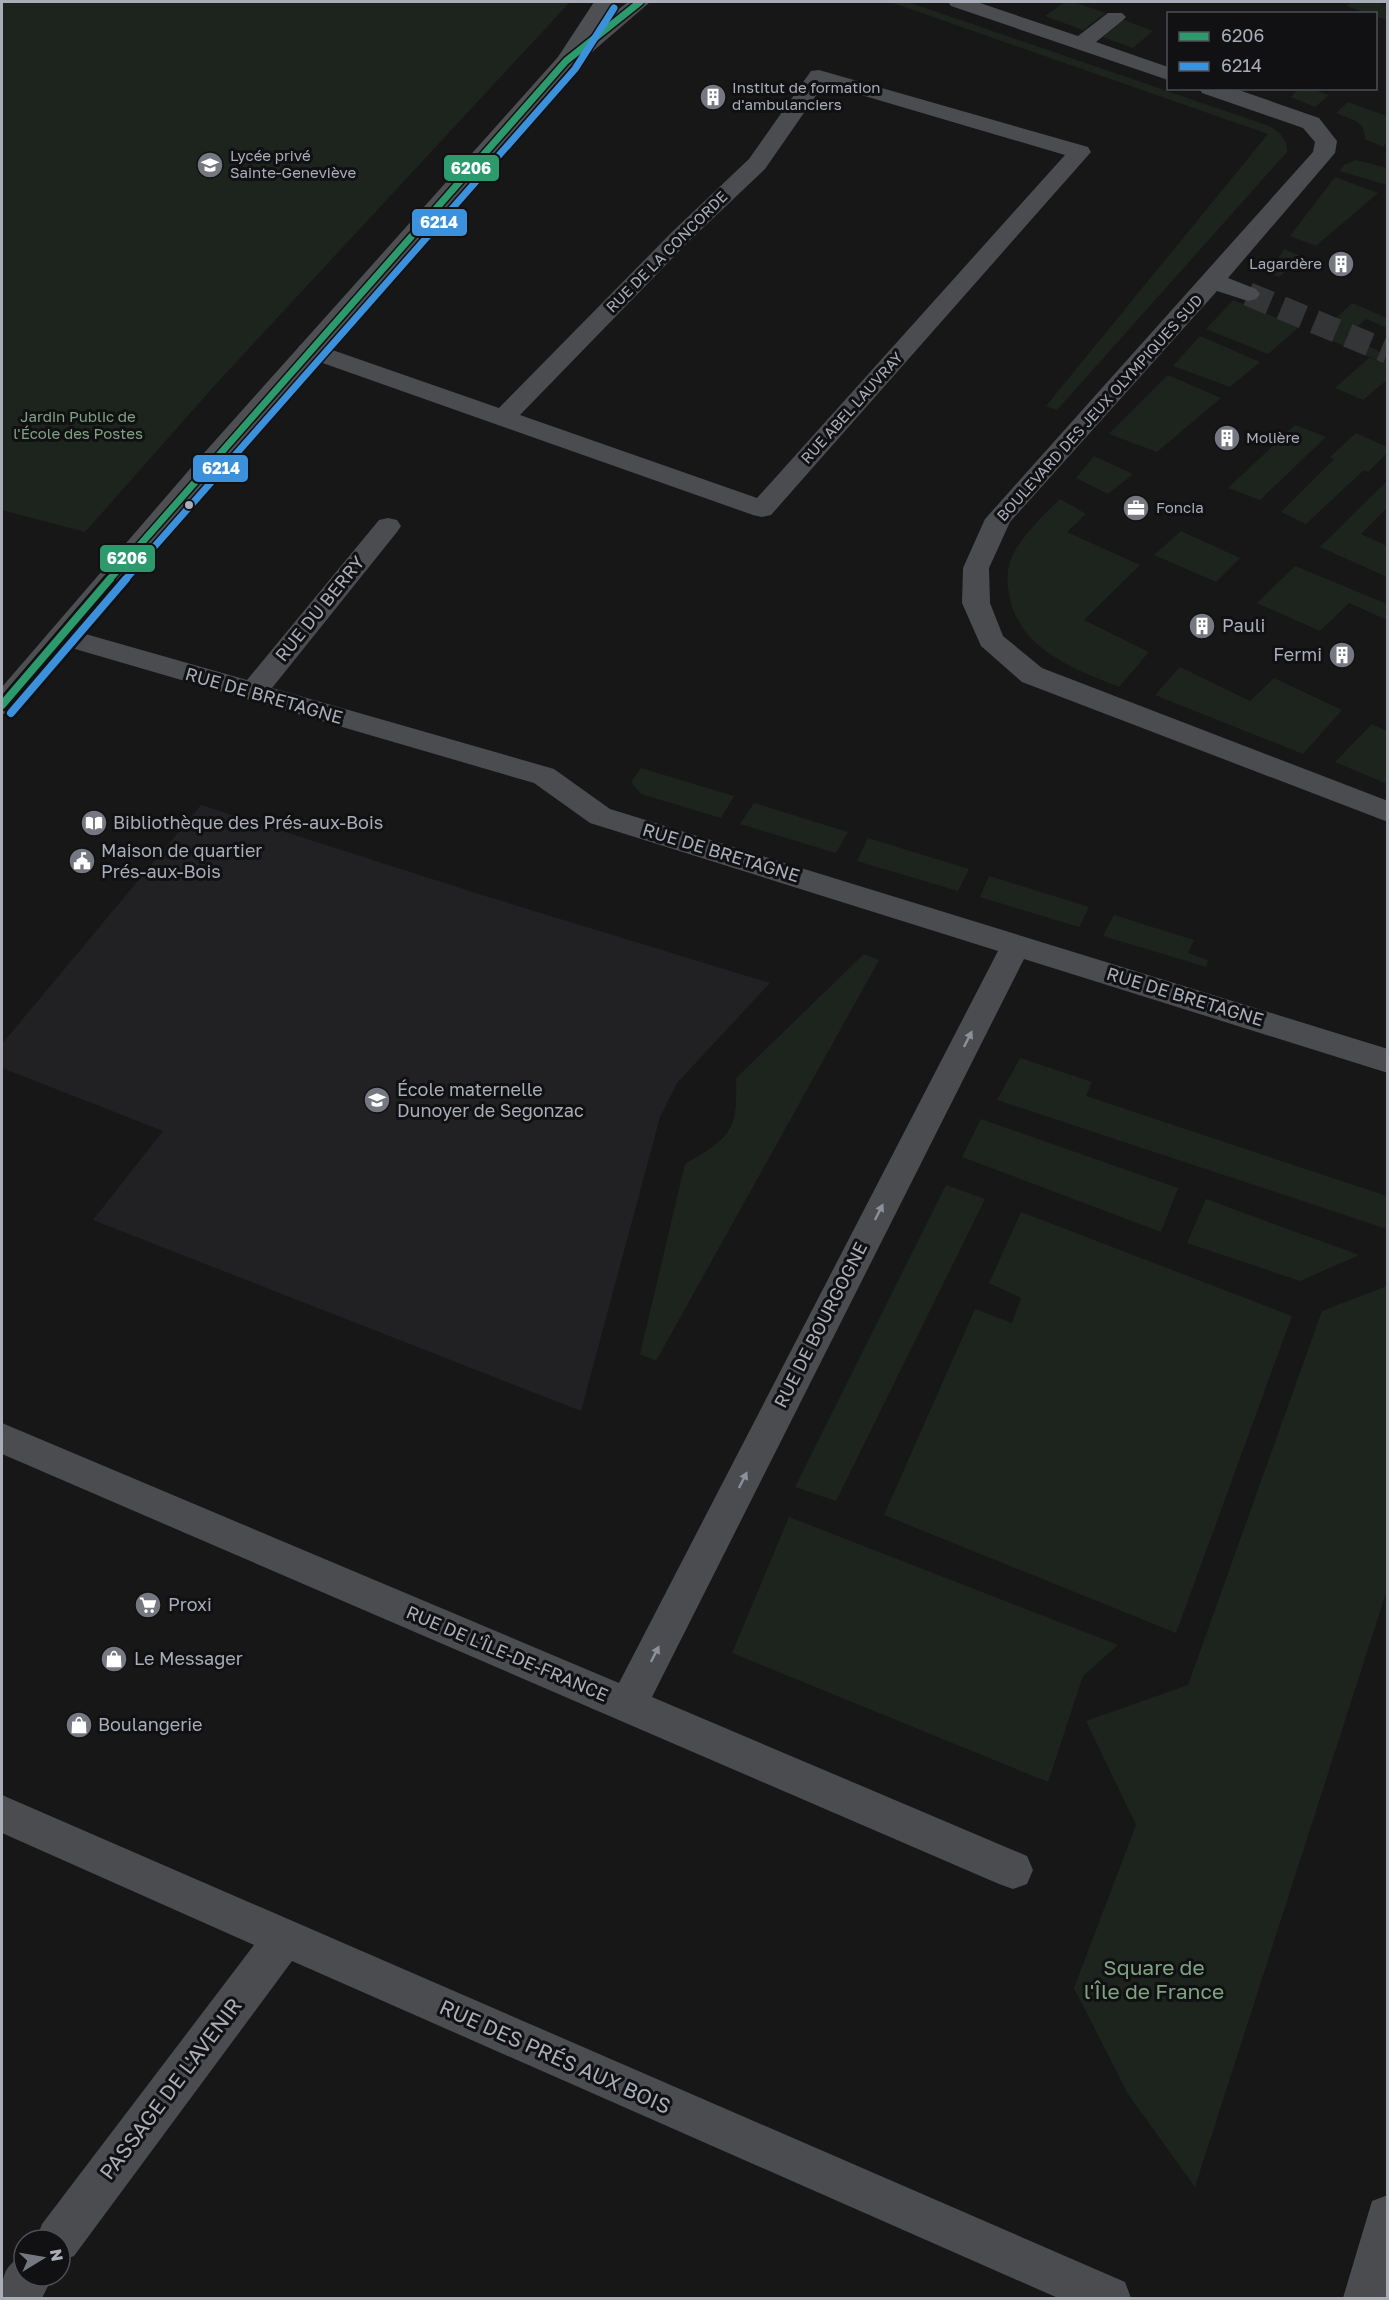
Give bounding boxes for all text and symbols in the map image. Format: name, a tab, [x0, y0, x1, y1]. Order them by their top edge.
legend	[1167, 12, 1377, 90]
text: 6206	[1221, 24, 1264, 46]
text: 6214	[1221, 54, 1262, 76]
place label: Institut de formation d'ambulanciers	[732, 78, 880, 113]
building icon: Institut de formation d'ambulanciers	[698, 82, 728, 112]
place label: Lycée privé Sainte-Geneviève	[230, 146, 356, 181]
school or university icon: Lycée privé Sainte-Geneviève	[195, 150, 225, 180]
line badge: 6206	[443, 154, 500, 182]
text: 6206	[451, 158, 491, 178]
street label: RUE DE LA CONCORDE	[602, 187, 731, 316]
line badge: 6214	[411, 208, 468, 237]
text: 6214	[420, 212, 458, 232]
building icon: Lagardère	[1326, 249, 1356, 279]
place label: Lagardère	[1249, 254, 1322, 272]
street label: BOULEVARD DES JEUX OLYMPIQUES SUD	[993, 290, 1206, 524]
street label: RUE ABEL LAUVRAY	[797, 348, 906, 467]
park label: Jardin Public de l'École des Postes	[13, 407, 143, 442]
building icon: Molière	[1212, 423, 1242, 453]
place label: Molière	[1246, 428, 1300, 446]
line badge: 6214	[192, 454, 249, 483]
text: 6214	[202, 458, 240, 478]
office icon: Foncia	[1121, 493, 1151, 523]
place label: Foncia	[1156, 498, 1204, 516]
unlabelled marker	[183, 499, 195, 511]
line badge: 6206	[99, 544, 156, 573]
text: 6206	[107, 548, 147, 568]
street label: RUE DU BERRY	[270, 551, 369, 666]
building icon: Pauli	[1187, 611, 1217, 641]
place label: Pauli	[1222, 614, 1265, 636]
building icon: Fermi	[1327, 640, 1357, 670]
place label: Fermi	[1273, 643, 1322, 665]
street label: RUE DE BRETAGNE	[183, 662, 346, 728]
library icon: Bibliothèque des Prés-aux-Bois	[79, 808, 109, 838]
place label: Bibliothèque des Prés-aux-Bois	[113, 811, 383, 833]
street label: RUE DE BRETAGNE	[640, 818, 802, 886]
place label: Maison de quartier Prés-aux-Bois	[101, 839, 262, 882]
public building icon: Maison de quartier Prés-aux-Bois	[67, 846, 97, 876]
street label: RUE DE BRETAGNE	[1104, 962, 1266, 1030]
one-way arrow	[963, 1031, 973, 1048]
place label: École maternelle Dunoyer de Segonzac	[397, 1078, 584, 1121]
school or university icon: École maternelle Dunoyer de Segonzac	[362, 1085, 392, 1115]
one-way arrow	[874, 1204, 883, 1221]
street label: RUE DE BOURGOGNE	[769, 1238, 871, 1411]
one-way arrow	[738, 1471, 748, 1488]
supermarket icon: Proxi	[133, 1590, 163, 1620]
place label: Proxi	[168, 1593, 212, 1615]
street label: RUE DE L'ÎLE-DE-FRANCE	[403, 1601, 612, 1706]
shop icon: Le Messager	[99, 1644, 129, 1674]
one-way arrow	[650, 1645, 659, 1662]
place label: Le Messager	[134, 1647, 243, 1669]
shop icon: Boulangerie	[64, 1710, 94, 1740]
place label: Boulangerie	[98, 1713, 203, 1735]
park label: Square de l'Île de France	[1084, 1954, 1224, 2004]
street label: PASSAGE DE L'AVENIR	[93, 1992, 247, 2184]
street label: RUE DES PRÉS AUX BOIS	[436, 1993, 675, 2119]
north arrow	[12, 2228, 72, 2288]
text: N	[46, 2247, 68, 2263]

